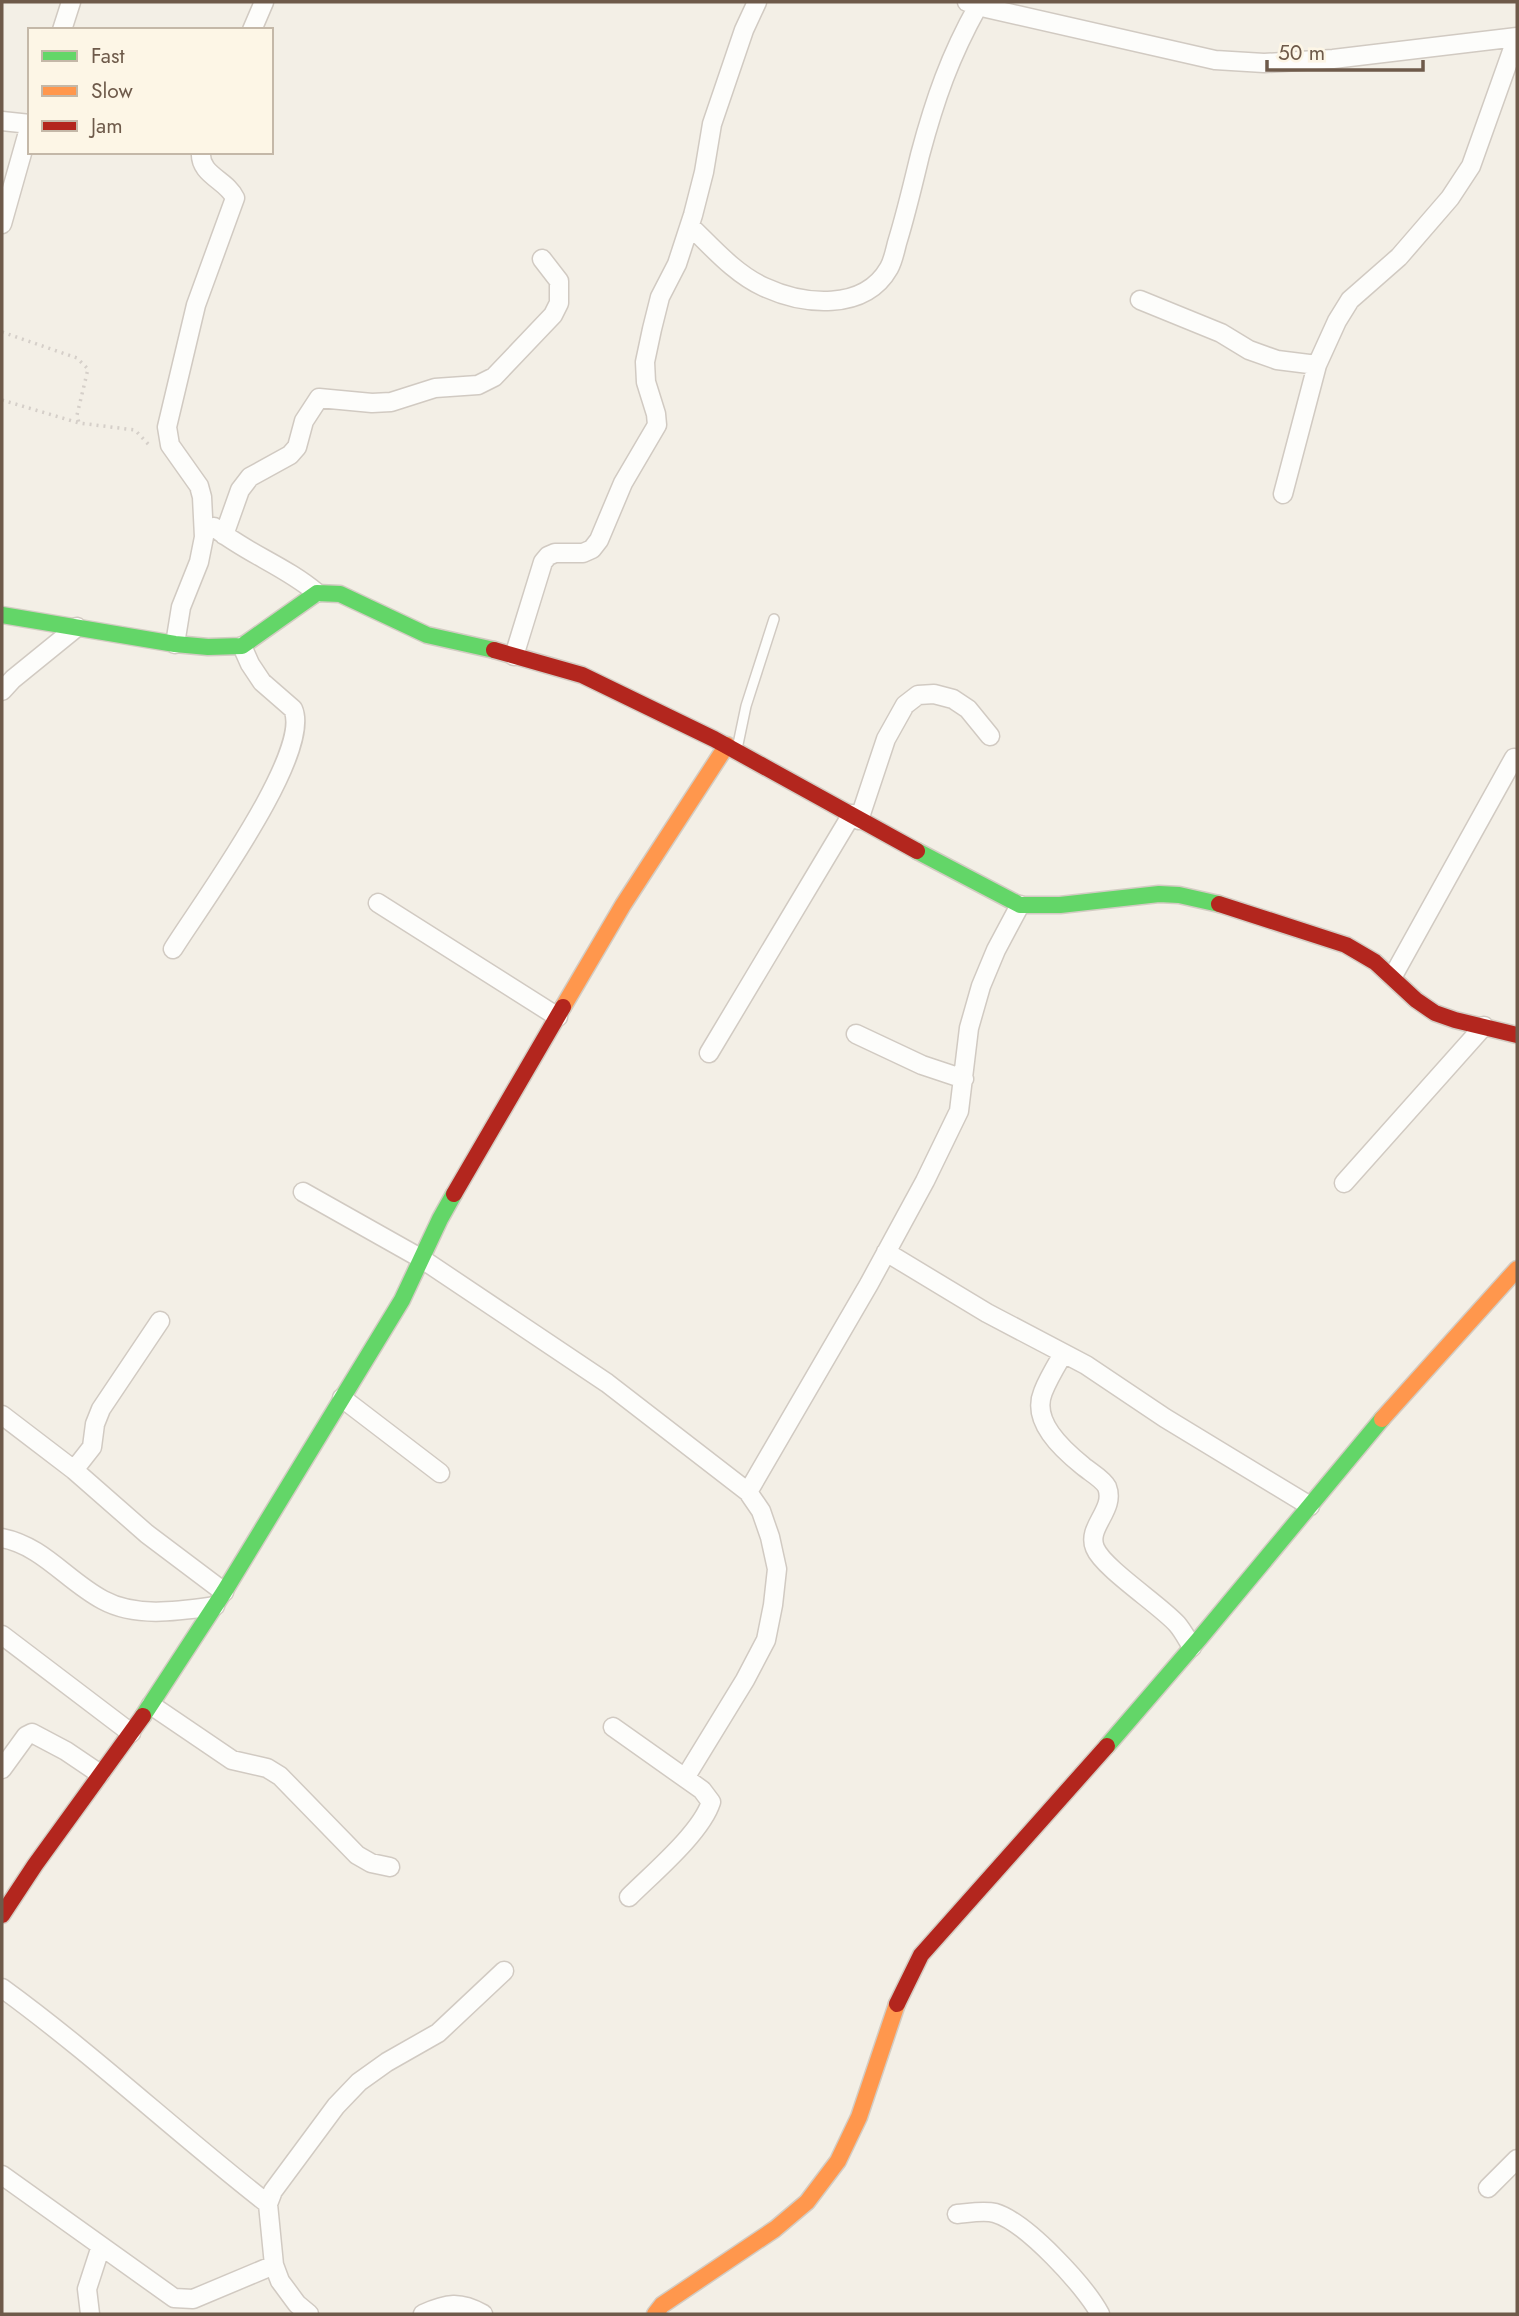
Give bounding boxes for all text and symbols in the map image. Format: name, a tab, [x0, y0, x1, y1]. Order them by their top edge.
legend	[28, 28, 273, 154]
scale bar	[1267, 28, 1423, 72]
text: 50 m	[1278, 38, 1325, 68]
text: Fast	[91, 41, 124, 71]
text: Slow	[91, 76, 133, 106]
text: Jam	[88, 111, 123, 141]

